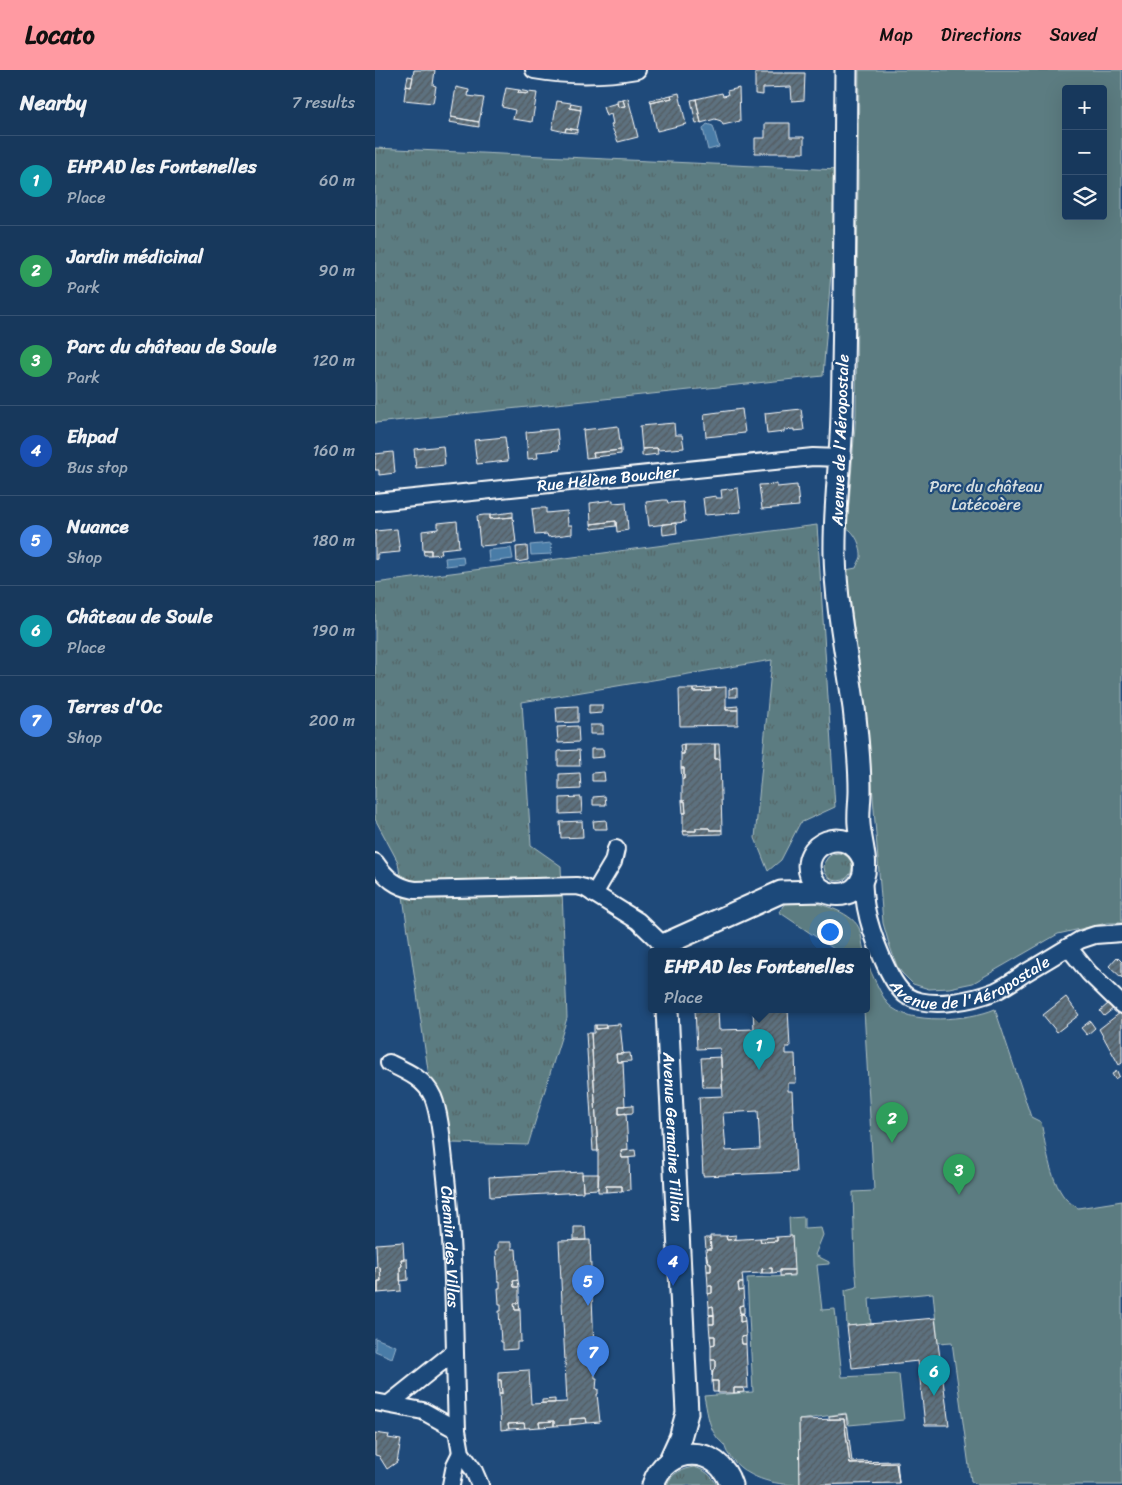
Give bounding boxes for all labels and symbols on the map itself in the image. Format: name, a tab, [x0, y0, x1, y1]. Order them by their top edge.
street label: Avenue de l'Aéropostale	[822, 354, 857, 527]
street label: Rue Hélène Boucher	[536, 456, 681, 500]
park label: Parc du château Latécoère	[930, 472, 1043, 519]
your location	[817, 919, 843, 945]
street label: Avenue de l'Aéropostale	[882, 947, 1055, 1018]
pin: 1	[743, 1029, 775, 1070]
street label: Avenue Germaine Tillion	[655, 1050, 692, 1223]
pin: 2	[876, 1102, 908, 1143]
pin: 3	[943, 1154, 975, 1195]
street label: Chemin des Villas	[432, 1184, 468, 1309]
pin: 4	[657, 1245, 689, 1286]
pin: 5	[572, 1265, 604, 1306]
pin: 7	[577, 1336, 609, 1377]
pin: 6	[918, 1355, 950, 1396]

